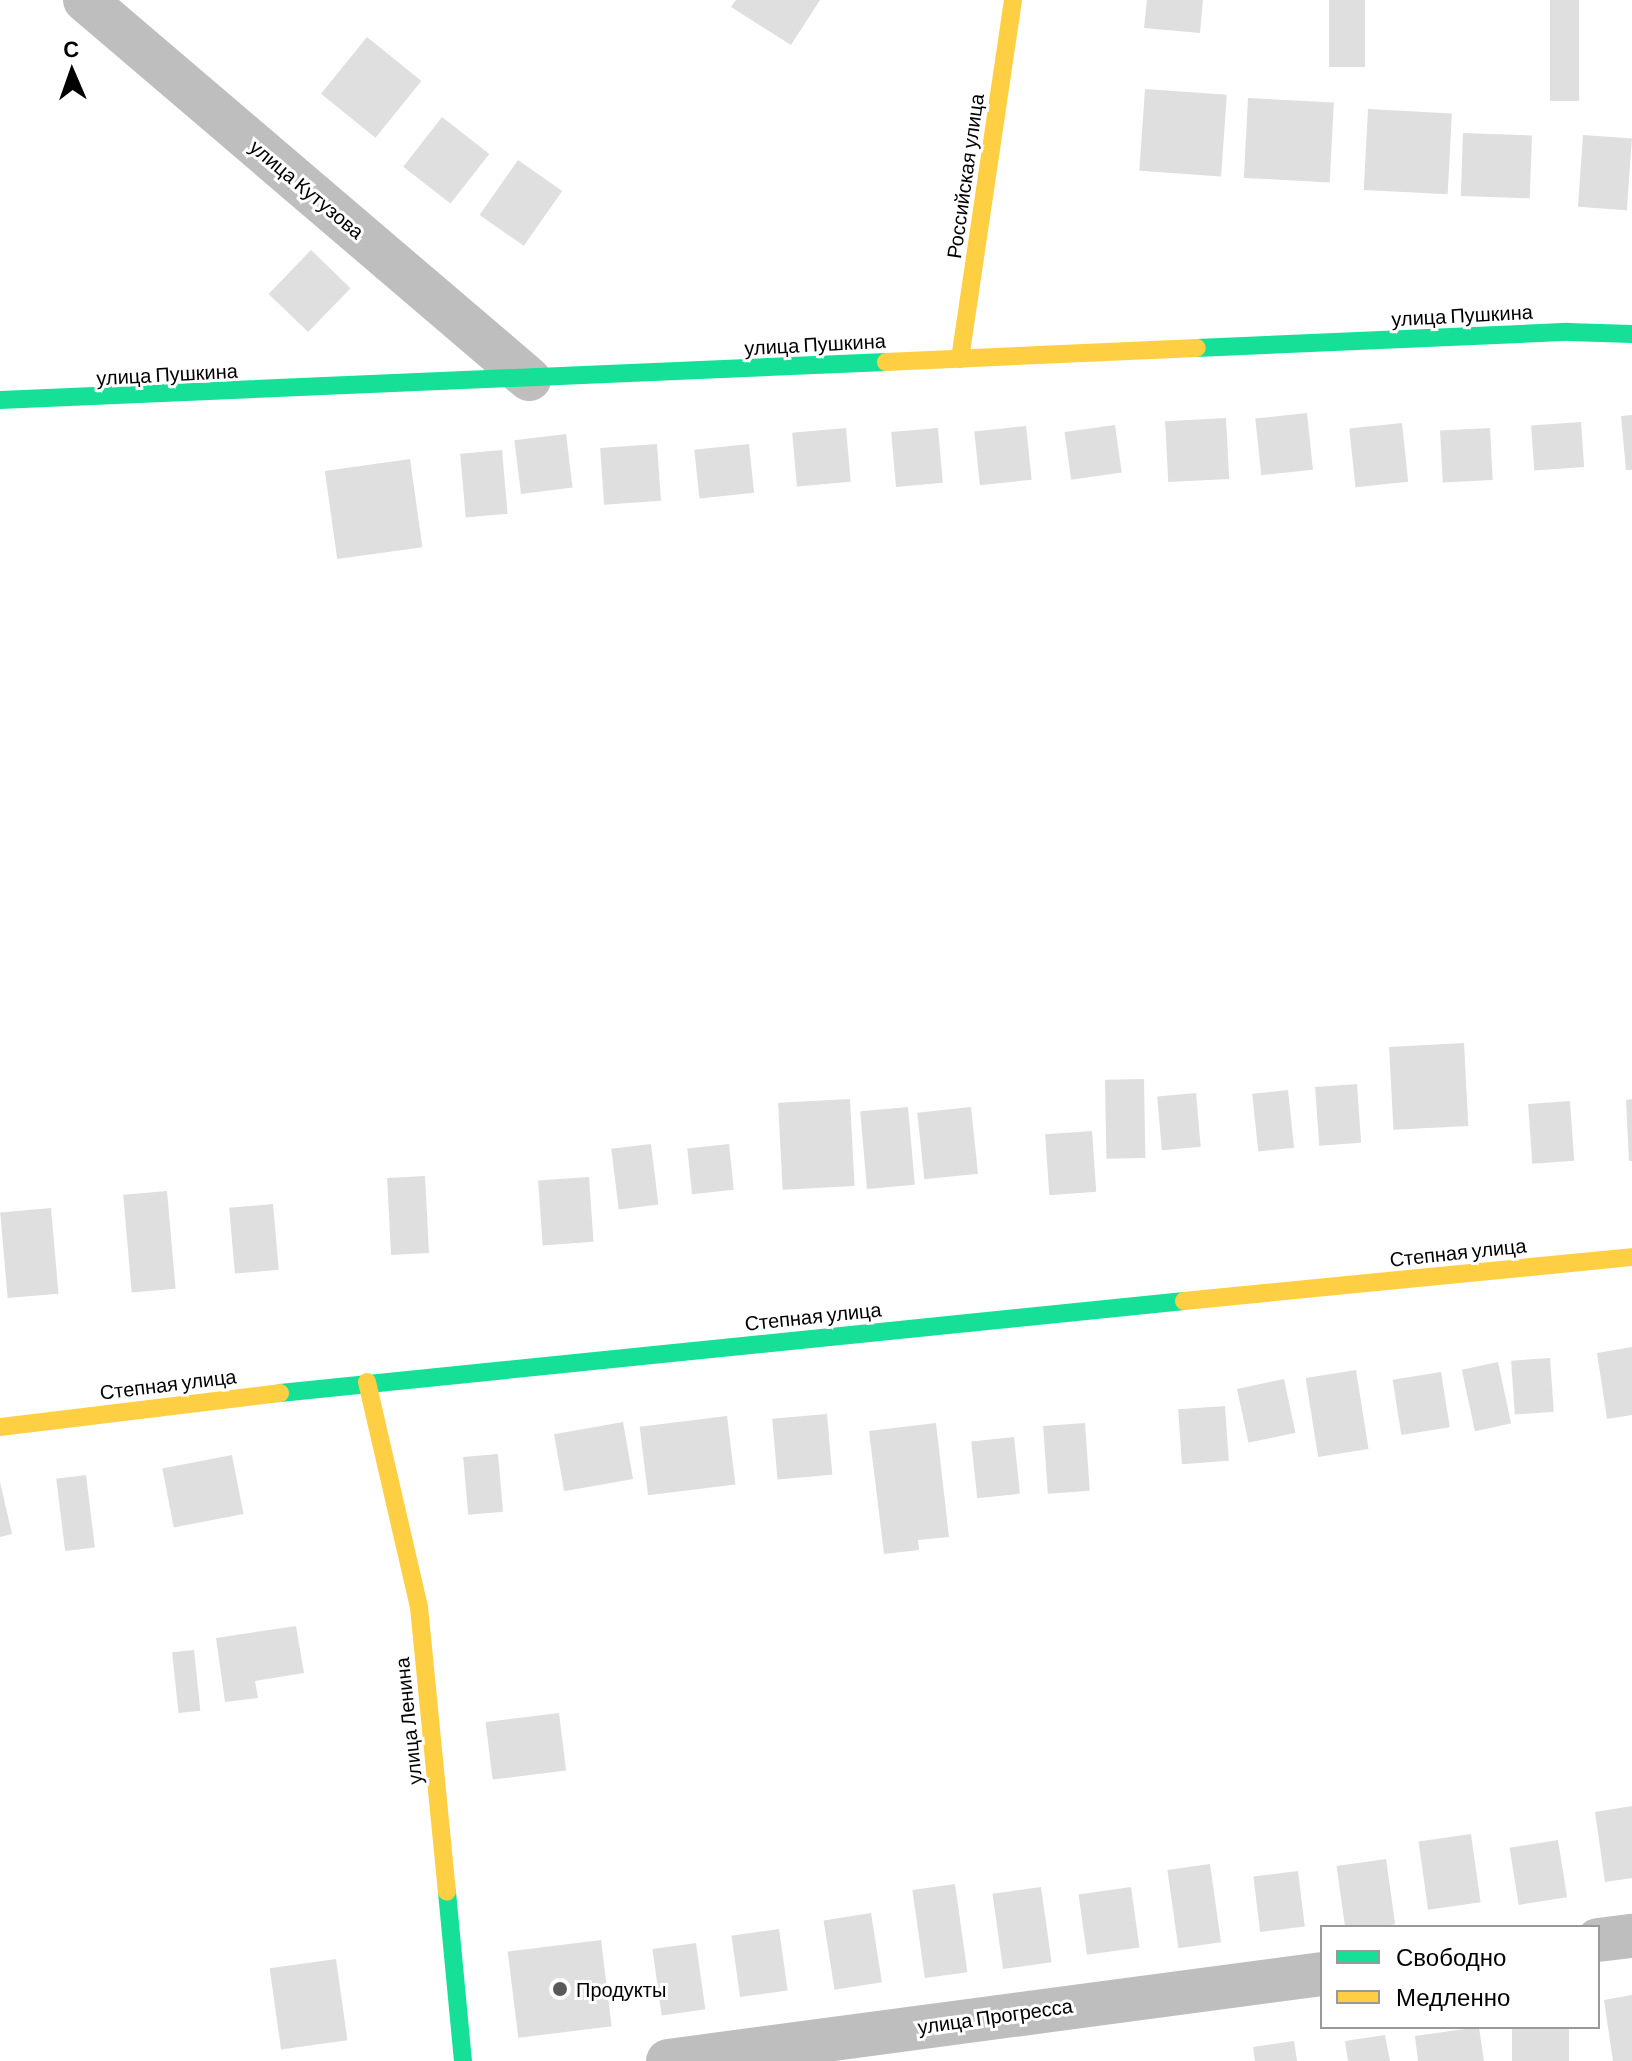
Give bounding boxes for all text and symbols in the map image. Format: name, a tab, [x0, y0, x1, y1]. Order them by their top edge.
north arrow	[32, 32, 112, 112]
text: С	[63, 35, 80, 61]
street label: Российская улица	[942, 92, 988, 260]
street label: улица Кутузова	[245, 134, 369, 244]
street label: улица Пушкина	[1391, 299, 1533, 331]
street label: улица Пушкина	[744, 328, 886, 360]
street label: улица Пушкина	[96, 358, 238, 390]
street label: Степная улица	[1388, 1233, 1528, 1271]
street label: Степная улица	[743, 1297, 883, 1335]
street label: Степная улица	[98, 1364, 238, 1404]
street label: улица Ленина	[389, 1656, 427, 1786]
legend	[1320, 1925, 1600, 2029]
text: Свободно	[1396, 1942, 1506, 1971]
place label: Продукты	[576, 1977, 666, 2001]
marker: Продукты	[551, 1980, 569, 1998]
text: Медленно	[1396, 1982, 1510, 2011]
street label: улица Прогресса	[916, 1993, 1074, 2039]

